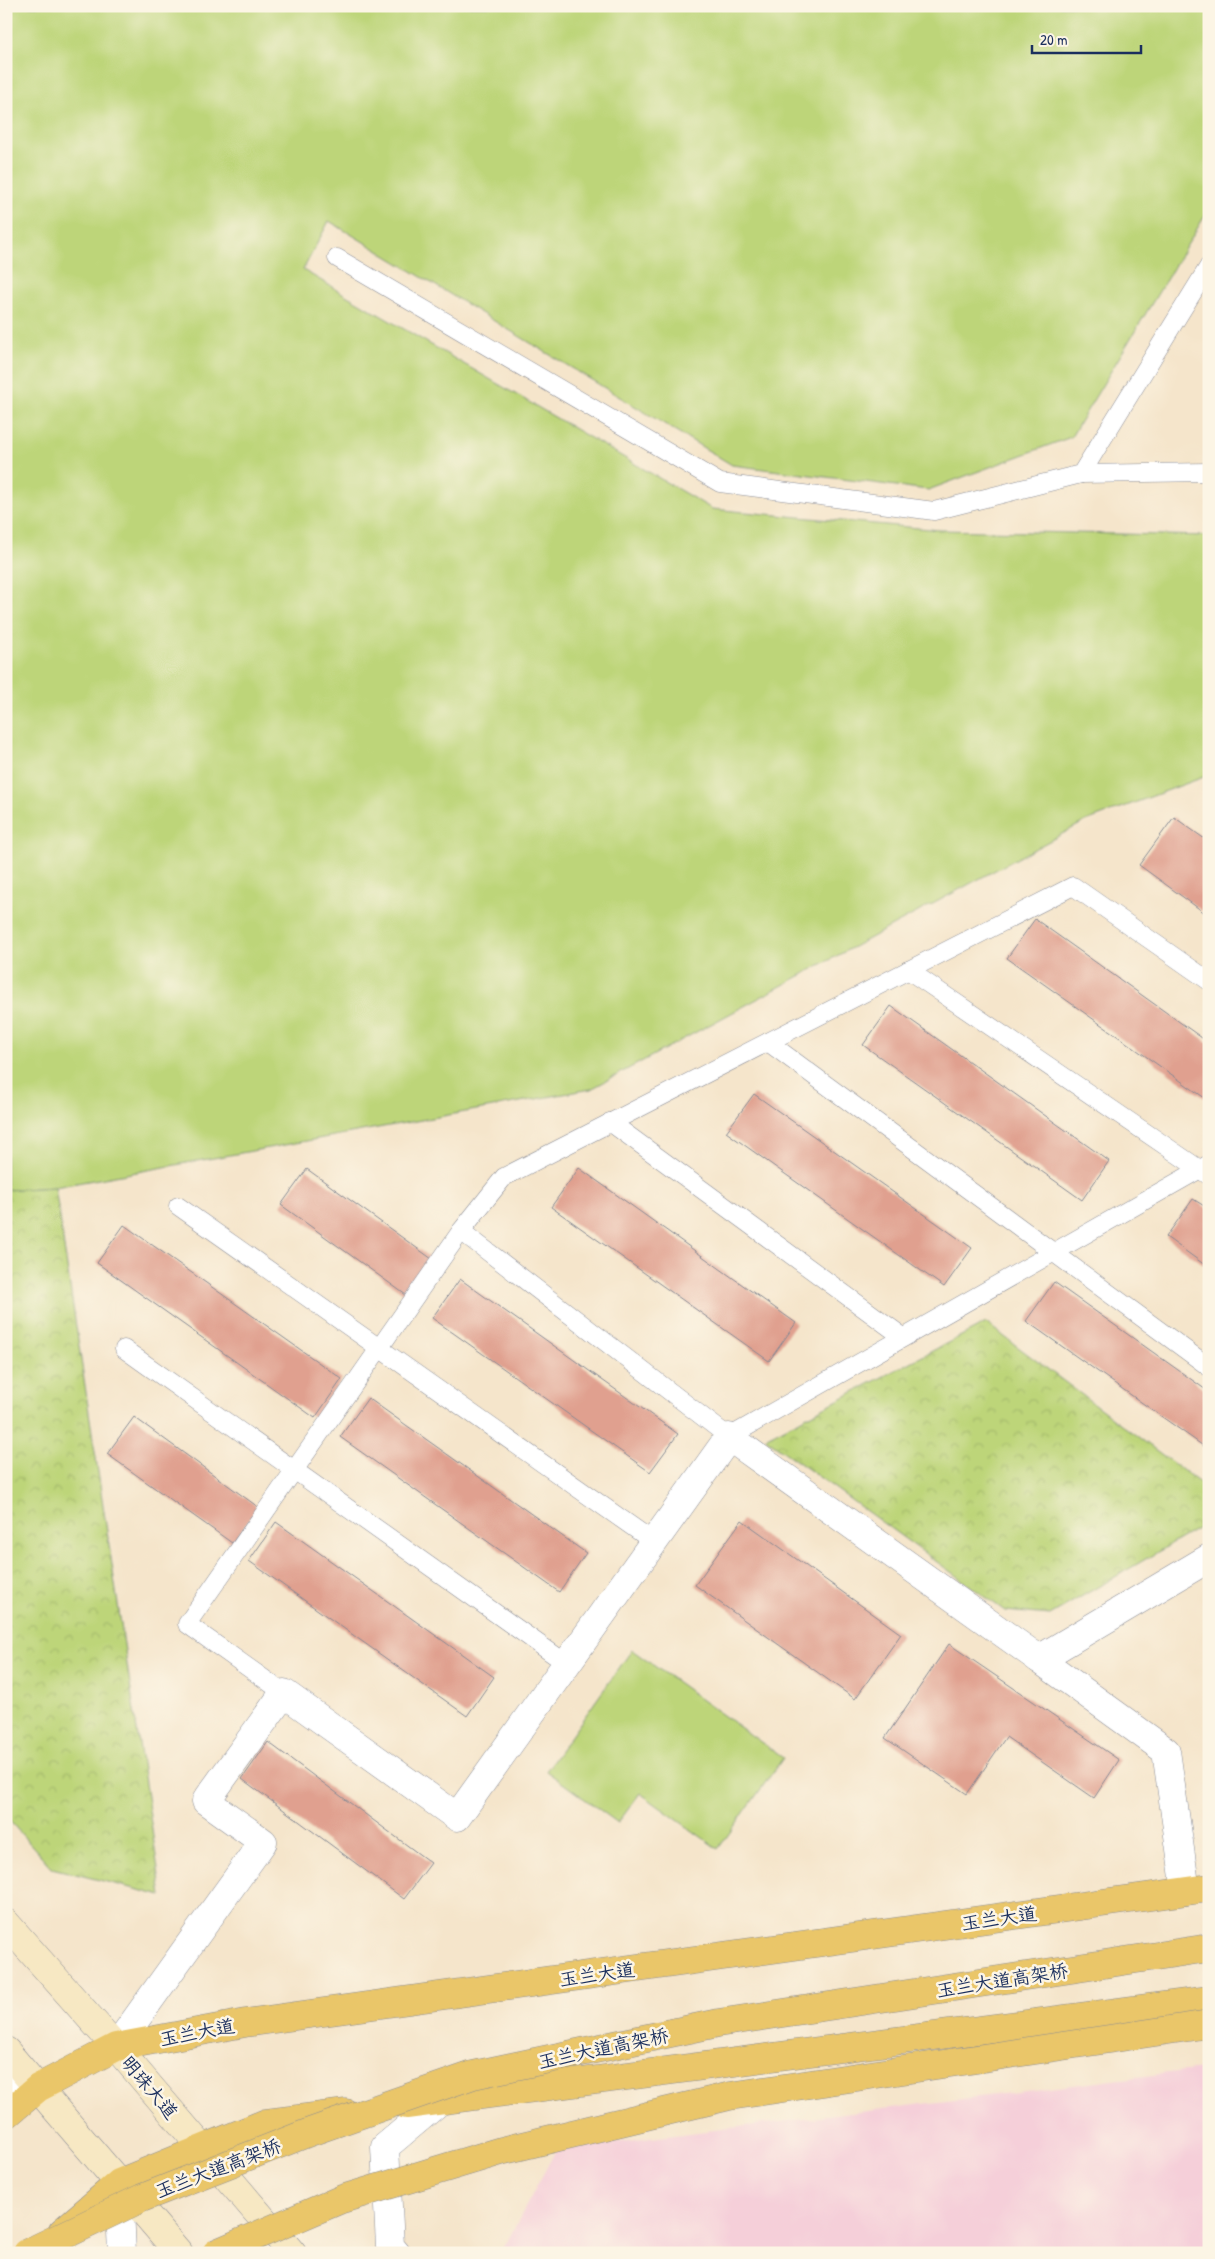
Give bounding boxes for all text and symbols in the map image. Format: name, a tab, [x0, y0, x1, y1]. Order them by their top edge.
scale bar	[1032, 22, 1141, 54]
text: 20 m	[1040, 29, 1067, 50]
street label: 玉兰大道	[960, 1900, 1038, 1936]
street label: 玉兰大道	[558, 1956, 636, 1992]
street label: 玉兰大道高架桥	[934, 1957, 1070, 2003]
street label: 玉兰大道	[157, 2012, 237, 2052]
street label: 玉兰大道高架桥	[535, 2021, 671, 2075]
street label: 明珠大道	[116, 2050, 184, 2124]
street label: 玉兰大道高架桥	[151, 2132, 285, 2204]

